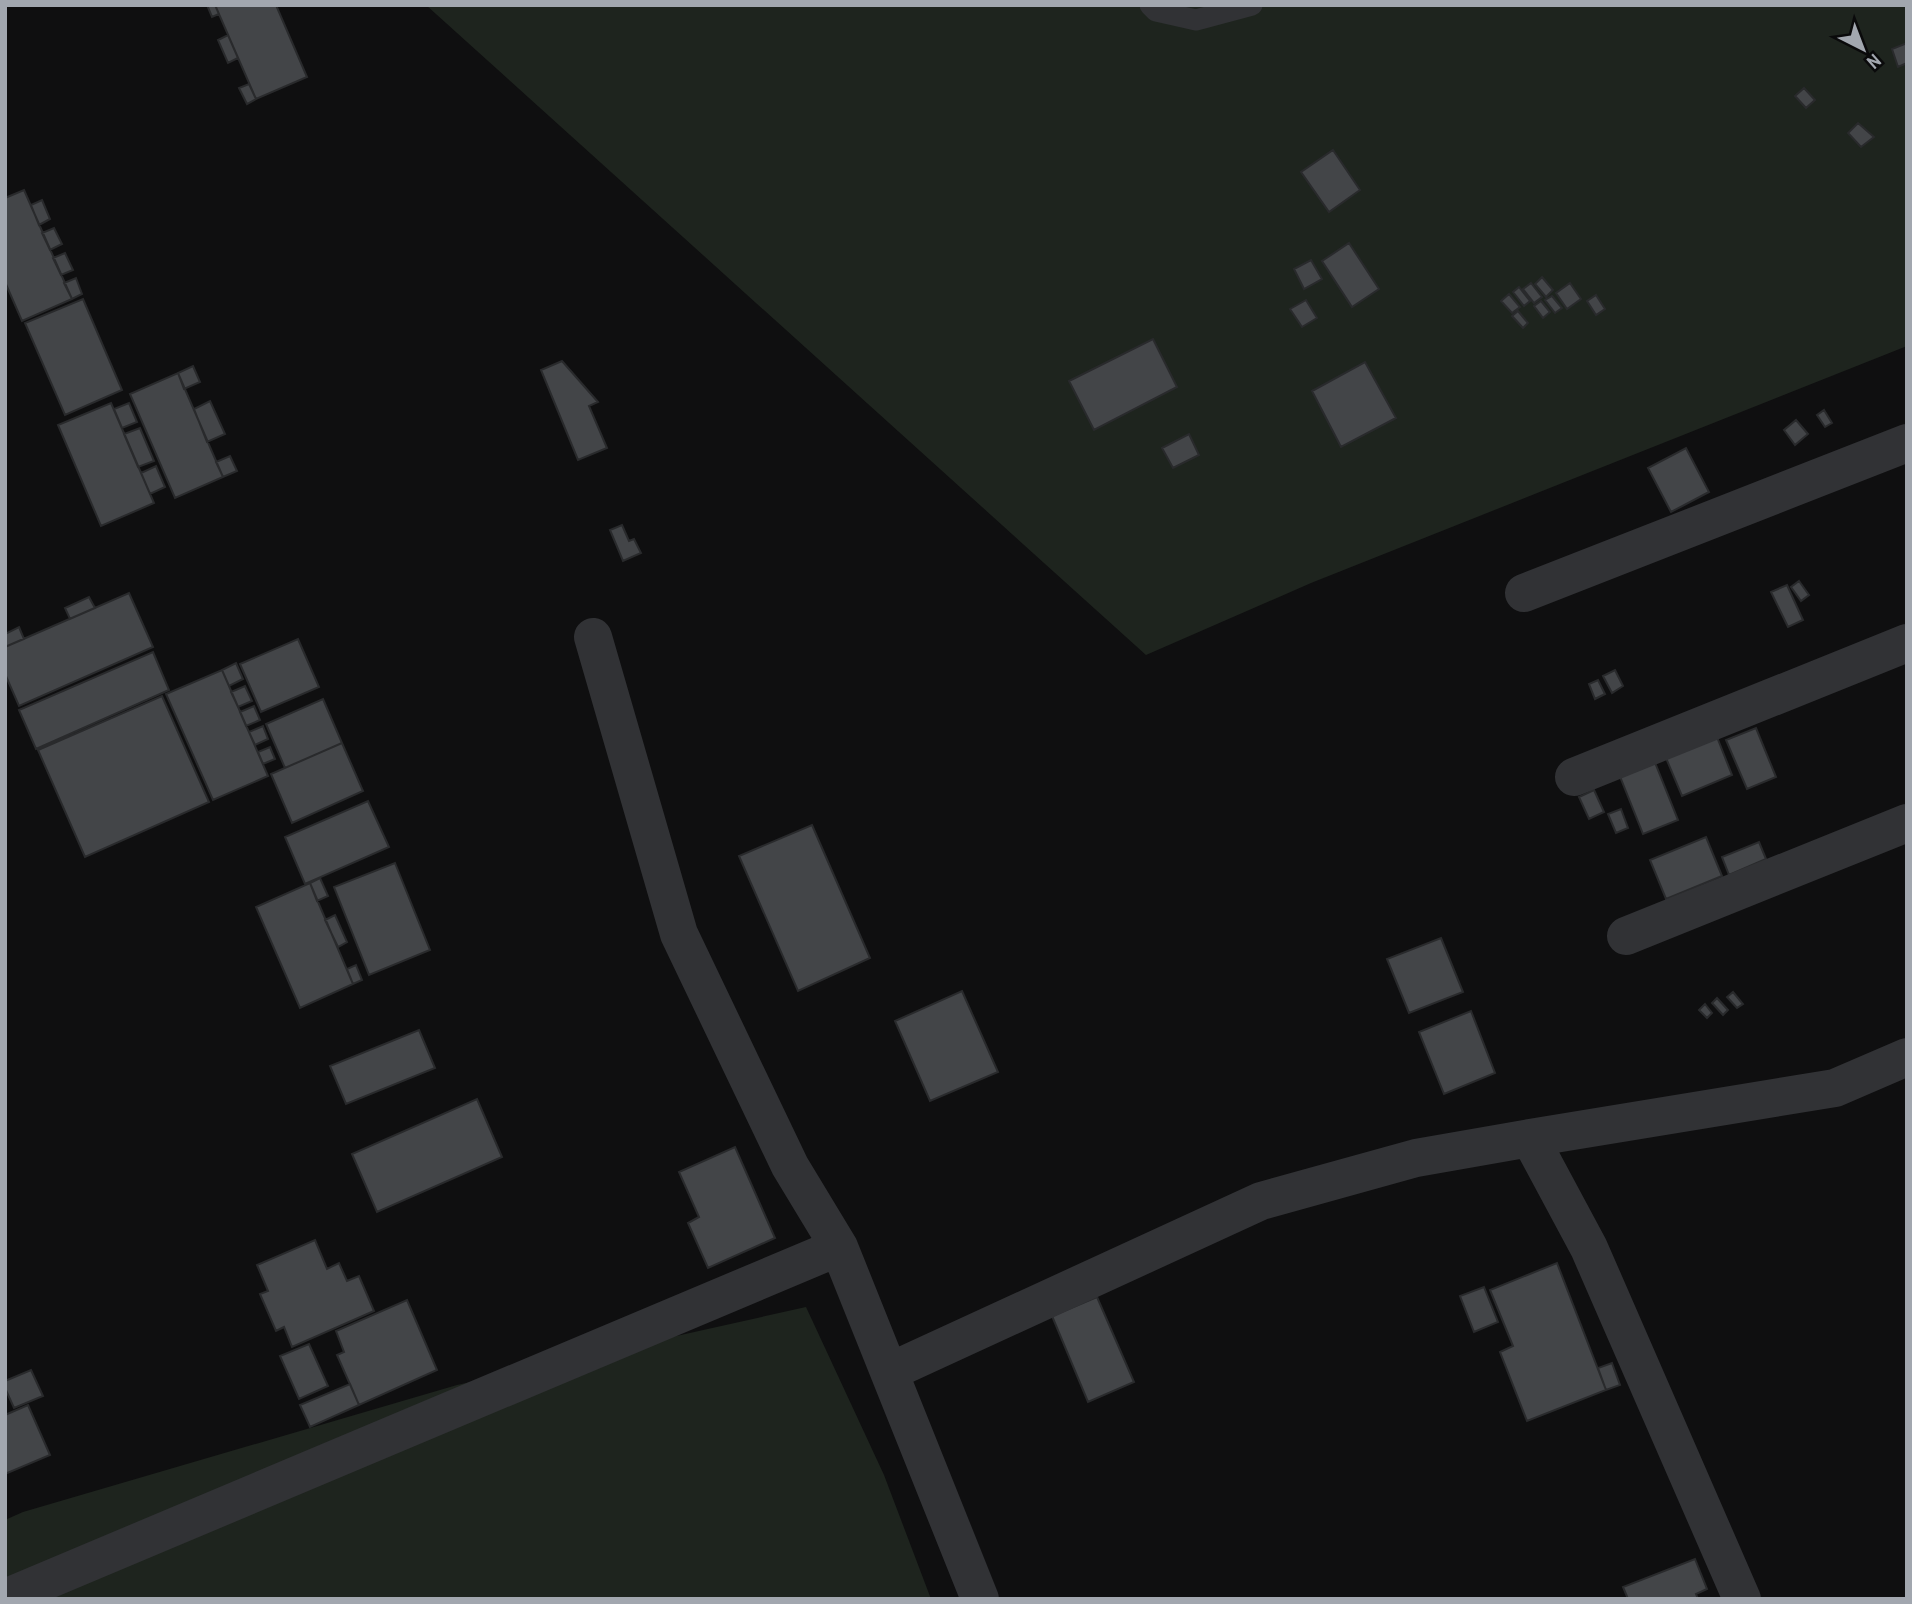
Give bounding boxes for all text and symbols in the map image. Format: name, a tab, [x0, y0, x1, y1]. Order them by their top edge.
north arrow	[1828, 14, 1898, 84]
text: N	[1861, 48, 1887, 75]

